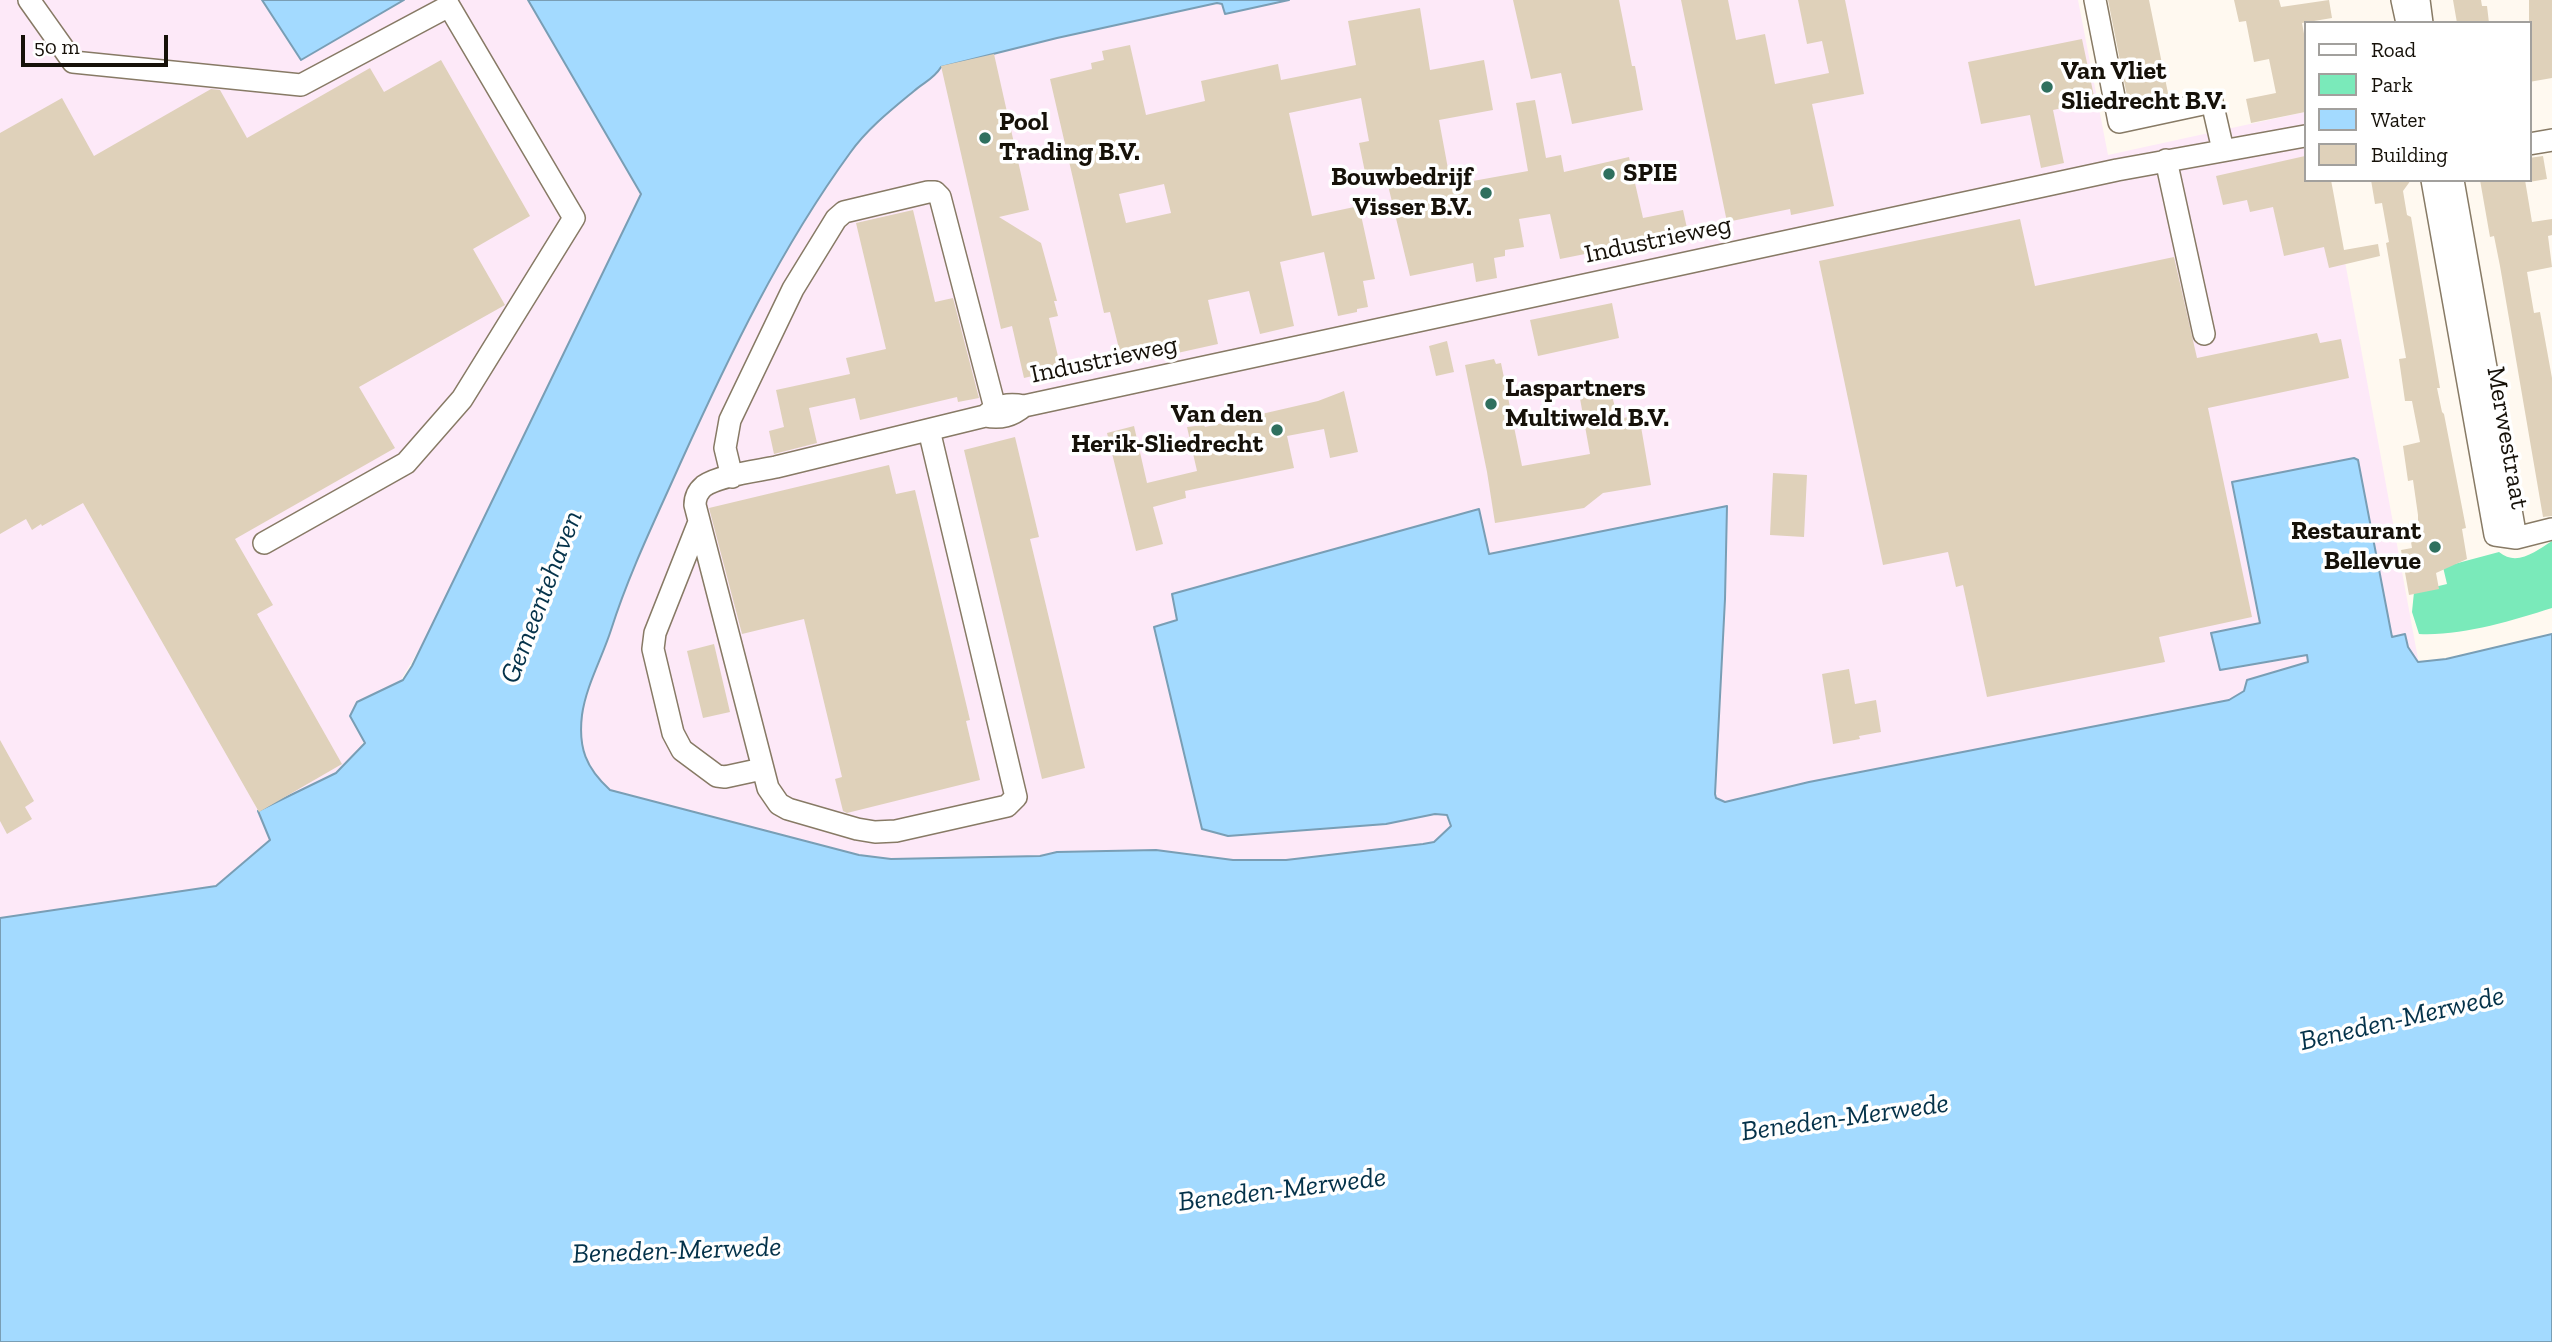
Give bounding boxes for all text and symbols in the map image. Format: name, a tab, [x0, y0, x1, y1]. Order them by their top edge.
scale bar	[24, 21, 172, 65]
legend	[2304, 21, 2531, 182]
text: 50 m	[34, 34, 80, 59]
text: Road	[2371, 37, 2416, 62]
place label: Van Vliet Sliedrecht B.V.	[2061, 56, 2226, 118]
text: Park	[2371, 72, 2413, 97]
marker: Van Vliet Sliedrecht B.V.	[2039, 79, 2055, 95]
place label: Pool Trading B.V.	[999, 107, 1140, 168]
text: Water	[2371, 107, 2426, 132]
marker: Pool Trading B.V.	[977, 130, 993, 146]
text: Building	[2371, 142, 2448, 167]
place label: SPIE	[1623, 158, 1677, 190]
place label: Bouwbedrijf Visser B.V.	[1331, 162, 1472, 224]
marker: SPIE	[1601, 166, 1617, 182]
marker: Bouwbedrijf Visser B.V.	[1478, 185, 1494, 201]
street label: Industrieweg	[1582, 209, 1734, 271]
street label: Industrieweg	[1028, 329, 1180, 391]
street label: Merwestraat	[2479, 364, 2535, 512]
place label: Laspartners Multiweld B.V.	[1505, 373, 1669, 434]
marker: Laspartners Multiweld B.V.	[1483, 396, 1499, 412]
place label: Van den Herik-Sliedrecht	[1071, 399, 1263, 460]
marker: Van den Herik-Sliedrecht	[1269, 422, 1285, 438]
water label: Gemeentehaven	[494, 506, 590, 688]
place label: Restaurant Bellevue	[2291, 516, 2421, 578]
marker: Restaurant Bellevue	[2427, 539, 2443, 555]
water label: Beneden-Merwede	[2296, 979, 2508, 1059]
water label: Beneden-Merwede	[1739, 1087, 1951, 1149]
water label: Beneden-Merwede	[1176, 1161, 1388, 1219]
water label: Beneden-Merwede	[572, 1231, 782, 1271]

